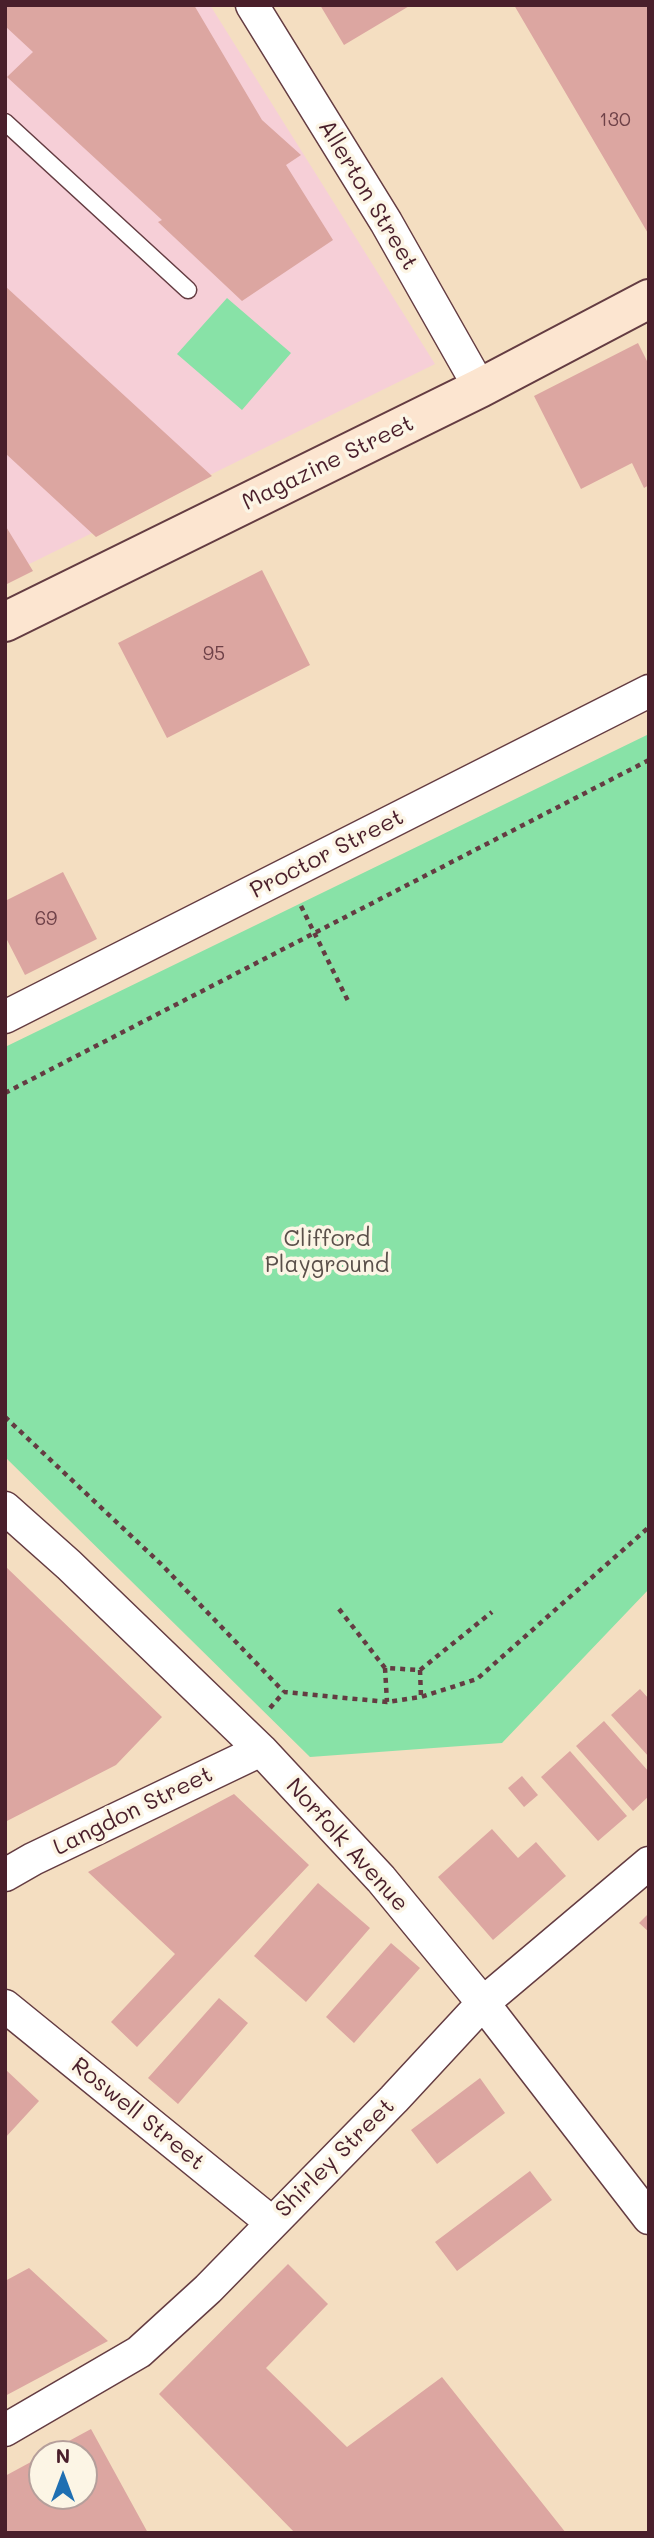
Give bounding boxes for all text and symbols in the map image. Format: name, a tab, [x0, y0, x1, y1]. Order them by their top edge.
house number: 130	[599, 109, 631, 131]
street label: Allerton Street	[312, 115, 424, 275]
street label: Magazine Street	[238, 409, 418, 517]
house number: 95	[203, 643, 225, 665]
street label: Proctor Street	[246, 803, 408, 905]
house number: 69	[35, 908, 57, 930]
park label: Clifford Playground	[265, 1225, 389, 1279]
street label: Langdon Street	[49, 1760, 217, 1862]
street label: Norfolk Avenue	[280, 1773, 414, 1917]
street label: Roswell Street	[66, 2052, 210, 2176]
street label: Shirley Street	[270, 2093, 400, 2223]
north arrow	[28, 2440, 98, 2510]
text: N	[56, 2443, 70, 2468]

